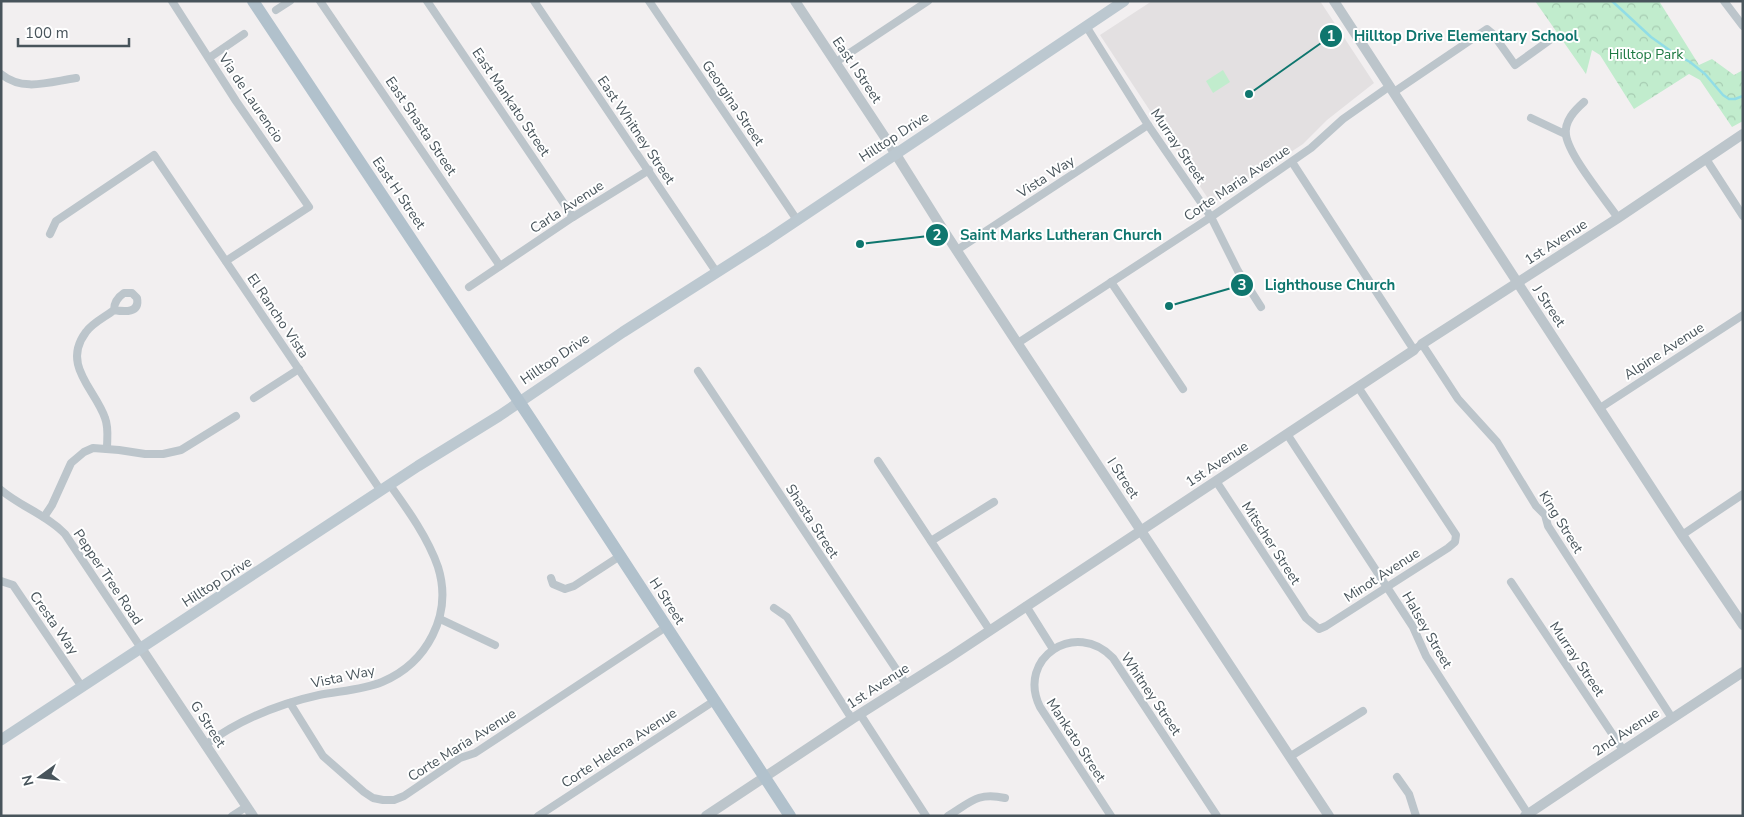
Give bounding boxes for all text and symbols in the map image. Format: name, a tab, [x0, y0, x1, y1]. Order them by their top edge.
scale bar	[18, 15, 129, 47]
callout: Hilltop Drive Elementary School	[1318, 21, 1588, 51]
text: 100 m	[25, 23, 69, 43]
text: 1	[1326, 26, 1336, 46]
text: Hilltop Drive Elementary School	[1354, 26, 1579, 46]
street label: East I Street	[828, 33, 886, 107]
street label: East Mankato Street	[468, 44, 554, 160]
park label: Hilltop Park	[1609, 45, 1684, 64]
street label: Via de Laurencio	[214, 49, 288, 147]
street label: Georgina Street	[697, 57, 769, 149]
street label: East Whitney Street	[593, 72, 679, 188]
street label: East Shasta Street	[381, 73, 461, 179]
street label: Murray Street	[1146, 105, 1210, 187]
street label: Hilltop Drive	[855, 107, 933, 167]
street label: Corte Maria Avenue	[1180, 140, 1294, 226]
street label: Vista Way	[1013, 151, 1079, 203]
street label: East H Street	[368, 153, 430, 233]
street label: Carla Avenue	[526, 176, 608, 238]
street label: 1st Avenue	[1521, 215, 1591, 269]
callout: Saint Marks Lutheran Church	[925, 220, 1172, 250]
text: 2	[932, 225, 942, 245]
text: Saint Marks Lutheran Church	[960, 225, 1162, 245]
street label: El Rancho Vista	[243, 270, 313, 362]
callout: Lighthouse Church	[1229, 270, 1405, 300]
text: 3	[1237, 275, 1247, 295]
text: Lighthouse Church	[1265, 275, 1395, 295]
street label: J Street	[1528, 281, 1570, 331]
street label: Alpine Avenue	[1620, 318, 1708, 384]
street label: Hilltop Drive	[517, 329, 593, 389]
street label: 1st Avenue	[1182, 437, 1252, 491]
street label: I Street	[1103, 454, 1143, 502]
street label: Shasta Street	[781, 480, 843, 562]
street label: King Street	[1534, 487, 1588, 557]
street label: Mitscher Street	[1237, 498, 1305, 588]
street label: Pepper Tree Road	[69, 525, 147, 629]
street label: Minot Avenue	[1340, 543, 1424, 607]
street label: Hilltop Drive	[178, 552, 256, 612]
street label: H Street	[645, 574, 689, 628]
street label: Cresta Way	[25, 587, 83, 659]
street label: Halsey Street	[1397, 588, 1457, 672]
street label: Murray Street	[1545, 618, 1609, 700]
street label: Whitney Street	[1116, 649, 1186, 739]
street label: 1st Avenue	[843, 659, 913, 713]
street label: Vista Way	[308, 661, 377, 693]
street label: Mankato Street	[1042, 695, 1110, 786]
street label: G Street	[186, 697, 230, 751]
street label: Corte Helena Avenue	[558, 703, 680, 793]
street label: 2nd Avenue	[1589, 703, 1663, 761]
street label: Corte Maria Avenue	[404, 704, 520, 786]
north arrow	[15, 752, 65, 802]
text: N	[17, 773, 38, 788]

